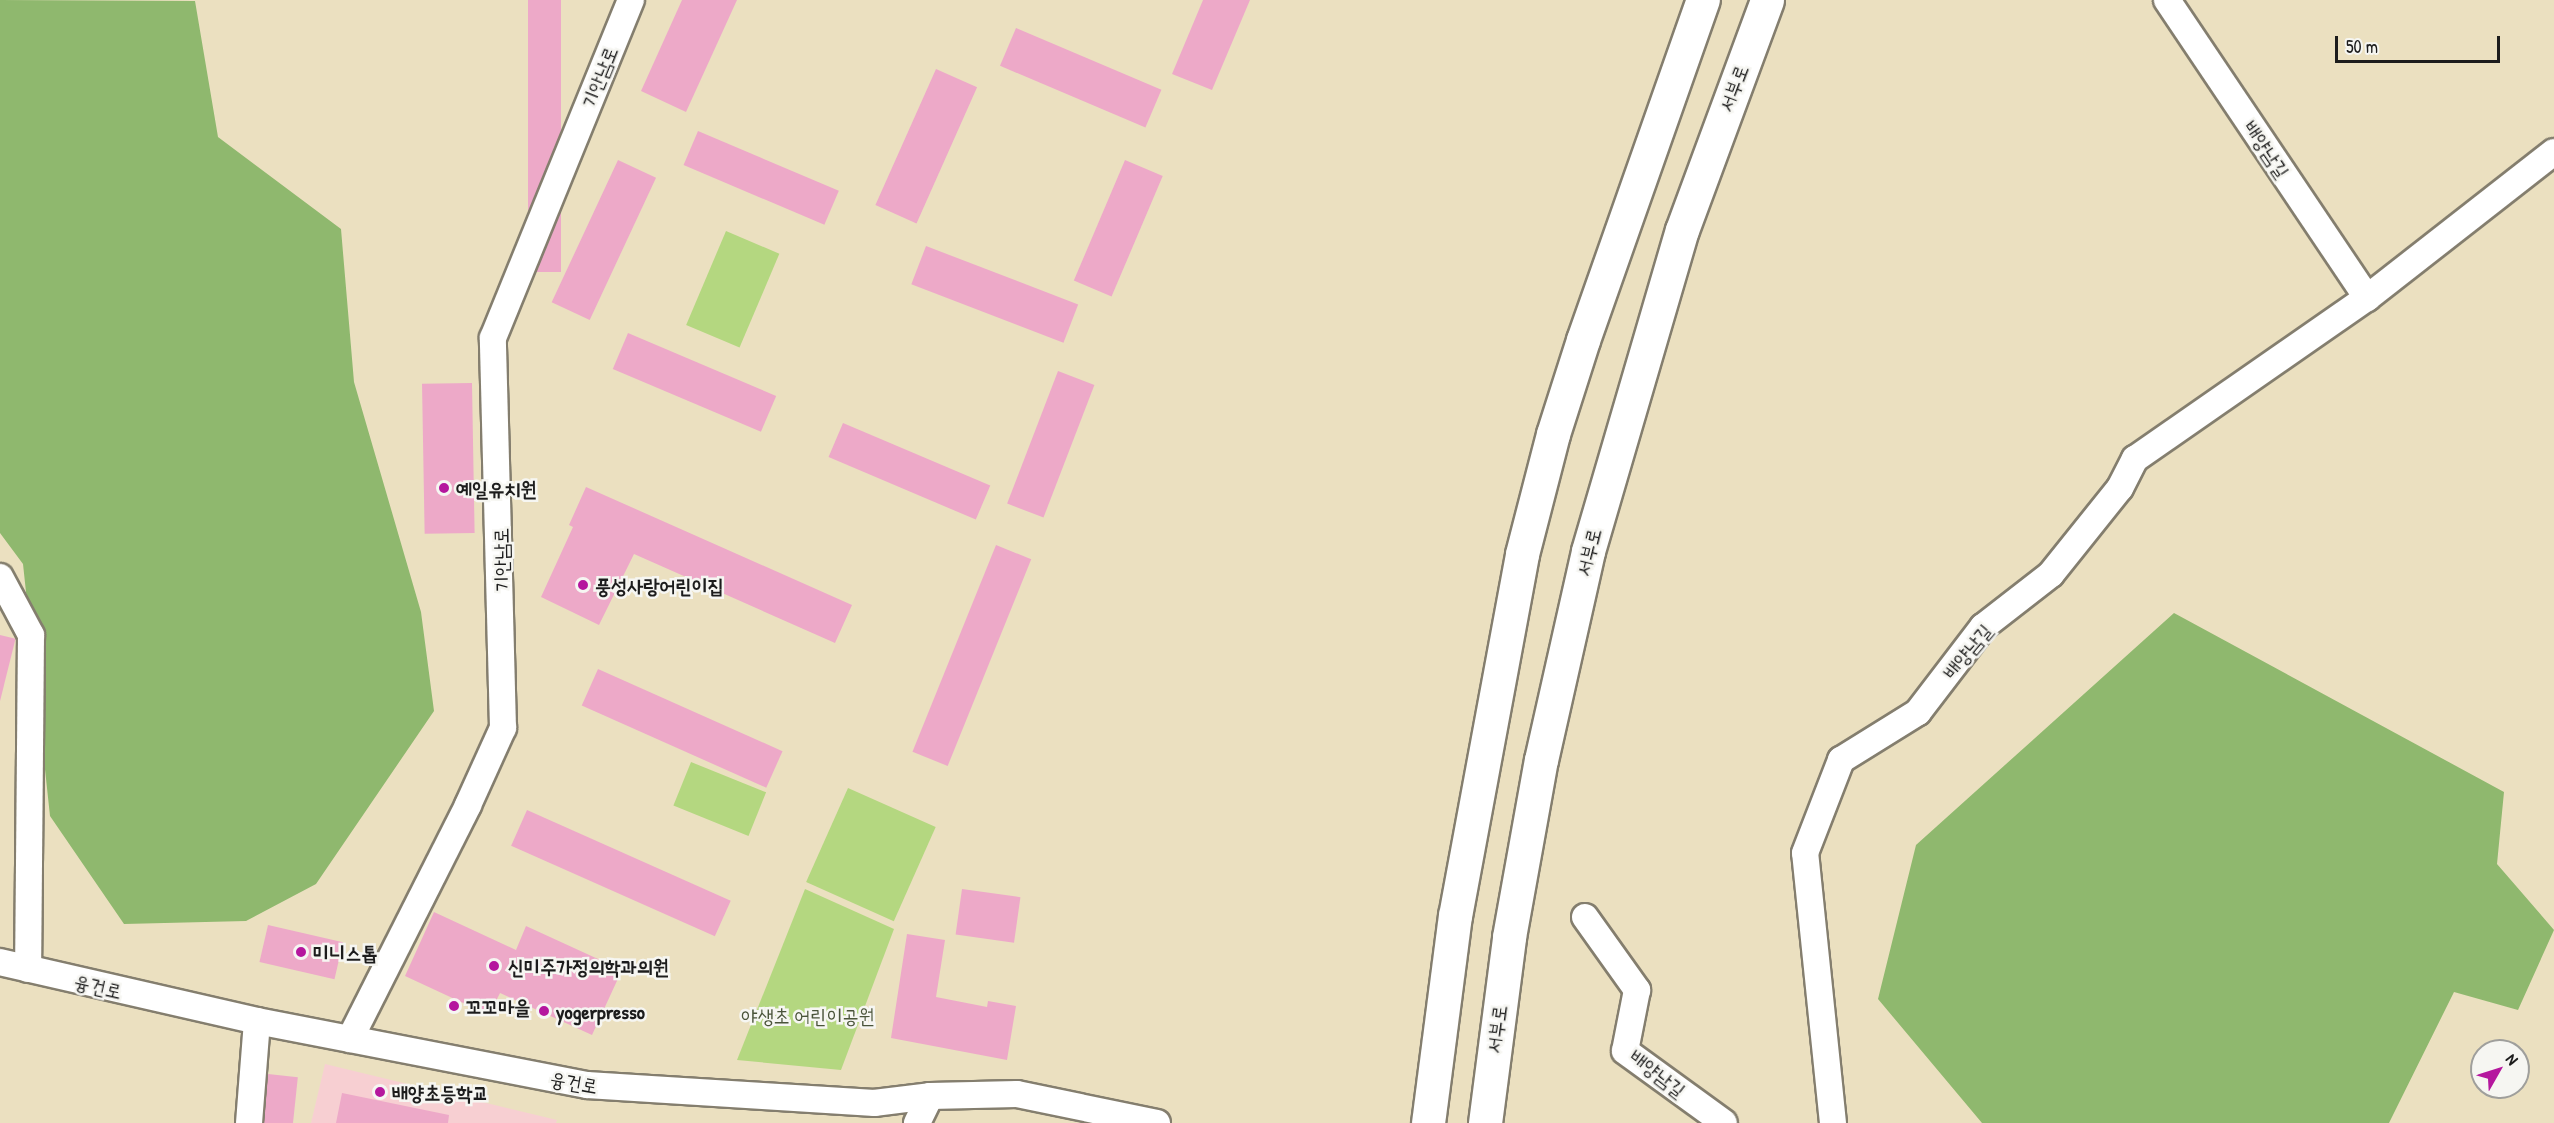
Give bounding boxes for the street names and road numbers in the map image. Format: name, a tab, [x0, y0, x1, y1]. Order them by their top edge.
street label: 기안남로	[576, 43, 622, 111]
street label: 서부로	[1713, 61, 1753, 115]
street label: 배양남길	[2239, 116, 2295, 182]
street label: 서부로	[1571, 526, 1605, 578]
street label: 기안남로	[488, 528, 514, 592]
street label: 배양남길	[1937, 619, 1997, 683]
street label: 융건로	[72, 969, 124, 1003]
street label: 서부로	[1481, 1003, 1511, 1055]
street label: 배양남길	[1625, 1044, 1691, 1102]
street label: 융건로	[548, 1066, 600, 1098]

